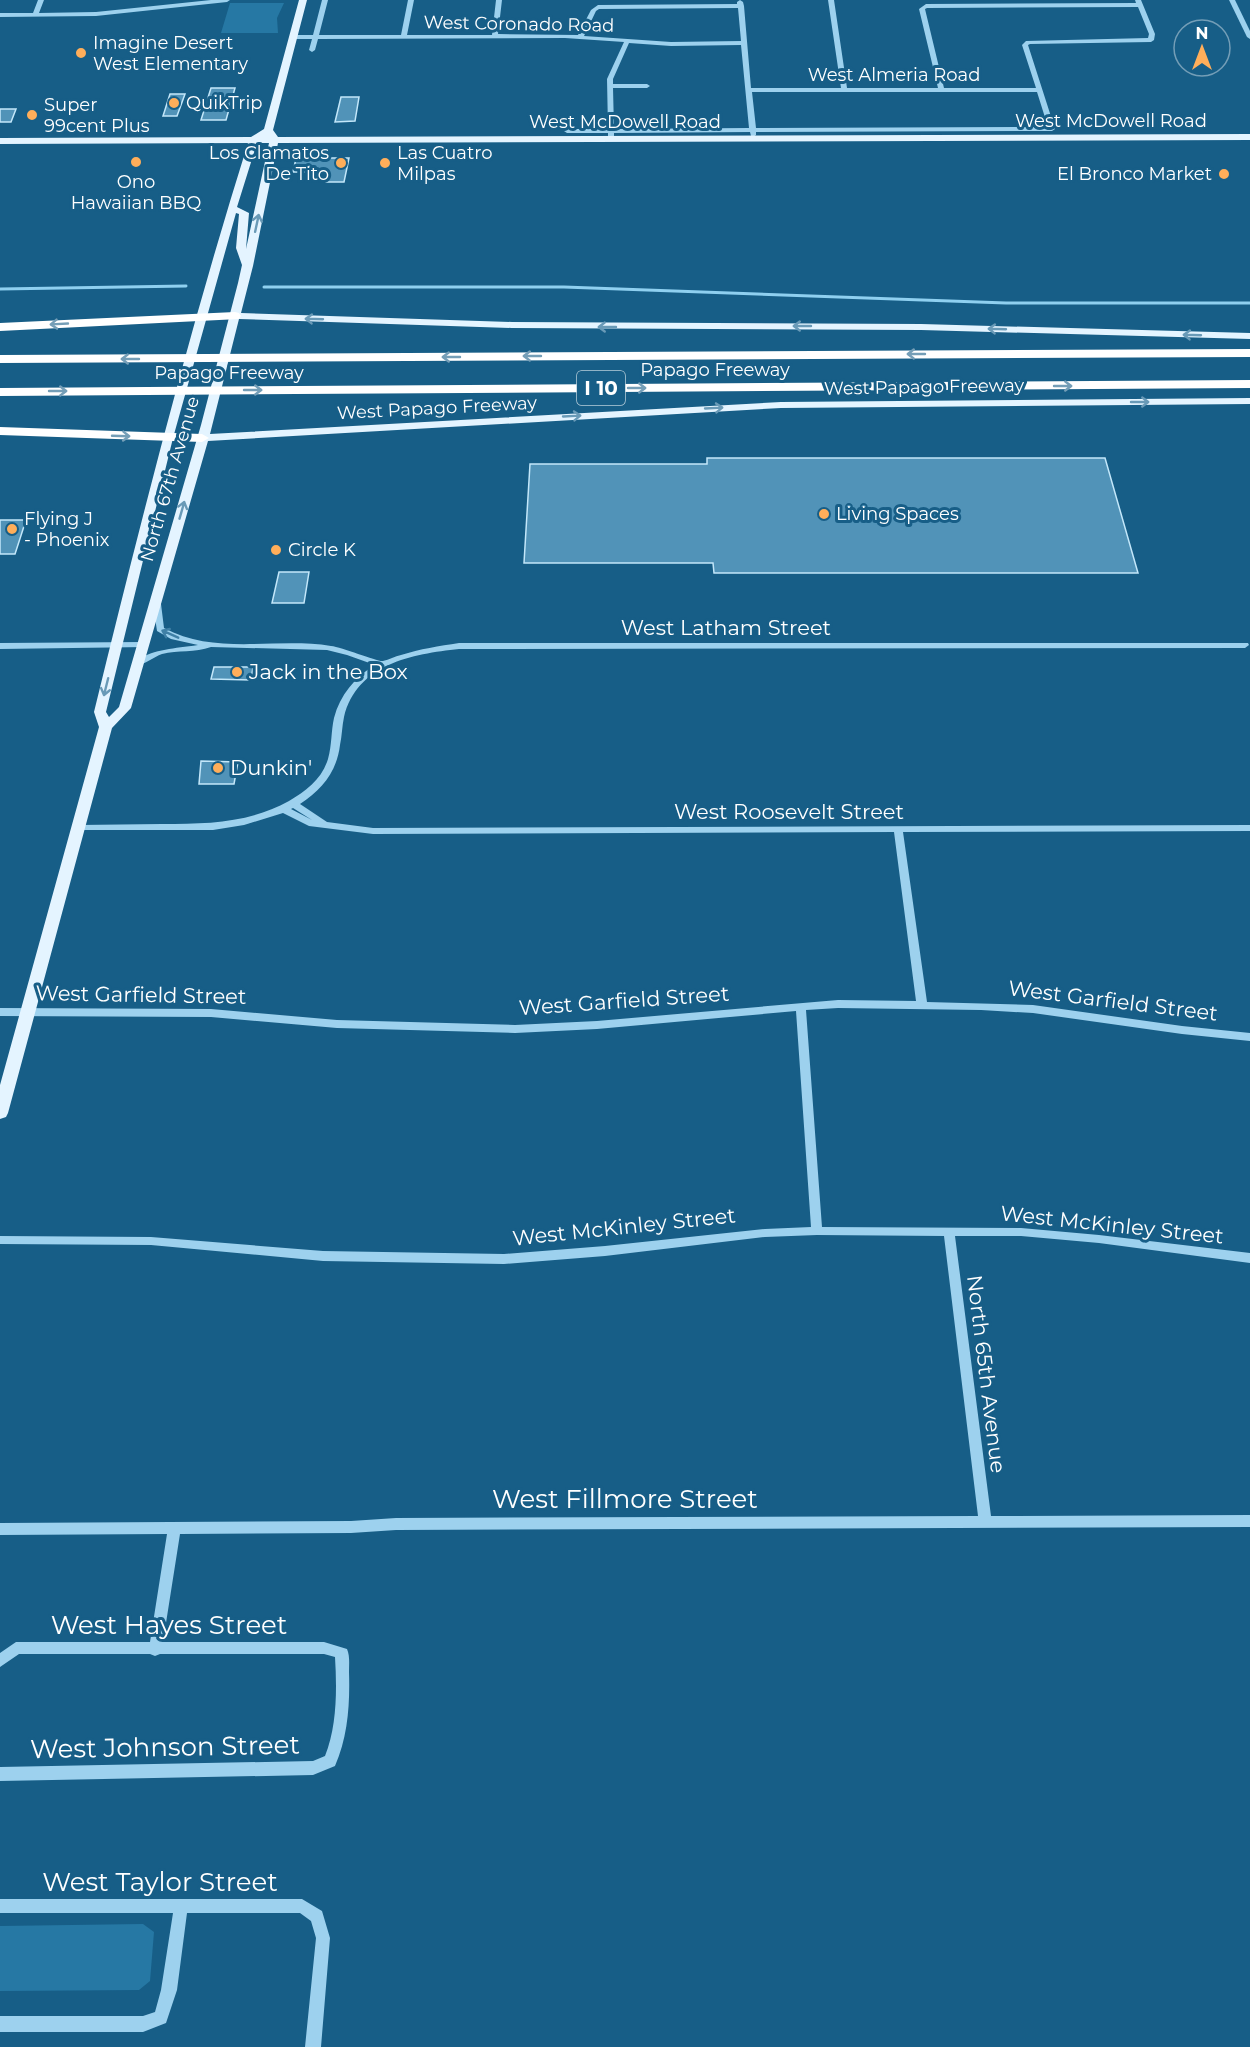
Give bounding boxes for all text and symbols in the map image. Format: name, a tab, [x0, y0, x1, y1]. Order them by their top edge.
street label: West Coronado Road	[423, 11, 615, 37]
north arrow	[1172, 18, 1232, 78]
text: N	[1196, 24, 1208, 43]
place label: Imagine Desert West Elementary	[93, 32, 248, 75]
marker: Imagine Desert West Elementary	[74, 46, 88, 60]
street label: West Almeria Road	[808, 64, 980, 86]
place label: QuikTrip	[186, 92, 262, 114]
place label: Super 99cent Plus	[44, 94, 150, 137]
marker: QuikTrip	[167, 96, 181, 110]
marker: Super 99cent Plus	[25, 108, 39, 122]
street label: West McDowell Road	[1015, 110, 1207, 132]
street label: West McDowell Road	[529, 111, 721, 133]
place label: Los Clamatos De Tito	[209, 142, 329, 185]
place label: Las Cuatro Milpas	[397, 142, 492, 185]
marker: Ono Hawaiian BBQ	[129, 155, 143, 169]
marker: Los Clamatos De Tito	[334, 156, 348, 170]
marker: Las Cuatro Milpas	[378, 156, 392, 170]
place label: El Bronco Market	[1057, 163, 1212, 185]
marker: El Bronco Market	[1217, 167, 1231, 181]
place label: Ono Hawaiian BBQ	[71, 171, 201, 214]
one-way arrow	[252, 214, 263, 234]
one-way arrow	[305, 313, 325, 324]
one-way arrow	[50, 318, 70, 329]
one-way arrow	[792, 320, 812, 332]
one-way arrow	[597, 321, 617, 333]
one-way arrow	[987, 323, 1007, 334]
one-way arrow	[1182, 329, 1202, 341]
one-way arrow	[906, 348, 926, 360]
one-way arrow	[441, 351, 461, 363]
one-way arrow	[522, 351, 542, 362]
one-way arrow	[120, 353, 140, 365]
street label: Papago Freeway	[640, 359, 790, 381]
street label: Papago Freeway	[154, 362, 304, 384]
road number: I 10	[577, 371, 625, 405]
street label: West Papago Freeway	[824, 374, 1025, 400]
one-way arrow	[1053, 380, 1073, 392]
one-way arrow	[627, 382, 647, 394]
one-way arrow	[243, 385, 263, 396]
one-way arrow	[48, 386, 68, 397]
street label: West Papago Freeway	[336, 392, 538, 424]
street label: North 67th Avenue	[136, 394, 204, 564]
one-way arrow	[1129, 396, 1149, 408]
one-way arrow	[703, 403, 723, 414]
one-way arrow	[561, 411, 581, 422]
one-way arrow	[111, 431, 131, 442]
one-way arrow	[177, 501, 188, 520]
place label: Living Spaces	[836, 503, 959, 525]
marker: Living Spaces	[817, 507, 831, 521]
place label: Flying J - Phoenix	[24, 508, 110, 551]
marker: Flying J - Phoenix	[5, 522, 19, 536]
place label: Circle K	[288, 539, 356, 561]
marker: Circle K	[269, 543, 283, 557]
street label: West Latham Street	[621, 615, 831, 640]
one-way arrow	[162, 628, 180, 639]
place label: Jack in the Box	[248, 659, 408, 684]
marker: Jack in the Box	[230, 665, 244, 679]
one-way arrow	[100, 677, 112, 696]
place label: Dunkin'	[230, 755, 312, 780]
marker: Dunkin'	[211, 761, 225, 775]
street label: West Roosevelt Street	[674, 799, 904, 824]
street label: West Garfield Street	[1007, 975, 1219, 1026]
street label: West Garfield Street	[35, 980, 247, 1009]
street label: West Garfield Street	[518, 981, 730, 1020]
street label: West McKinley Street	[999, 1200, 1225, 1249]
street label: West McKinley Street	[511, 1202, 737, 1251]
street label: North 65th Avenue	[962, 1273, 1011, 1474]
street label: West Fillmore Street	[492, 1483, 758, 1515]
street label: West Hayes Street	[51, 1609, 287, 1641]
street label: West Johnson Street	[30, 1729, 300, 1765]
street label: West Taylor Street	[42, 1866, 278, 1898]

